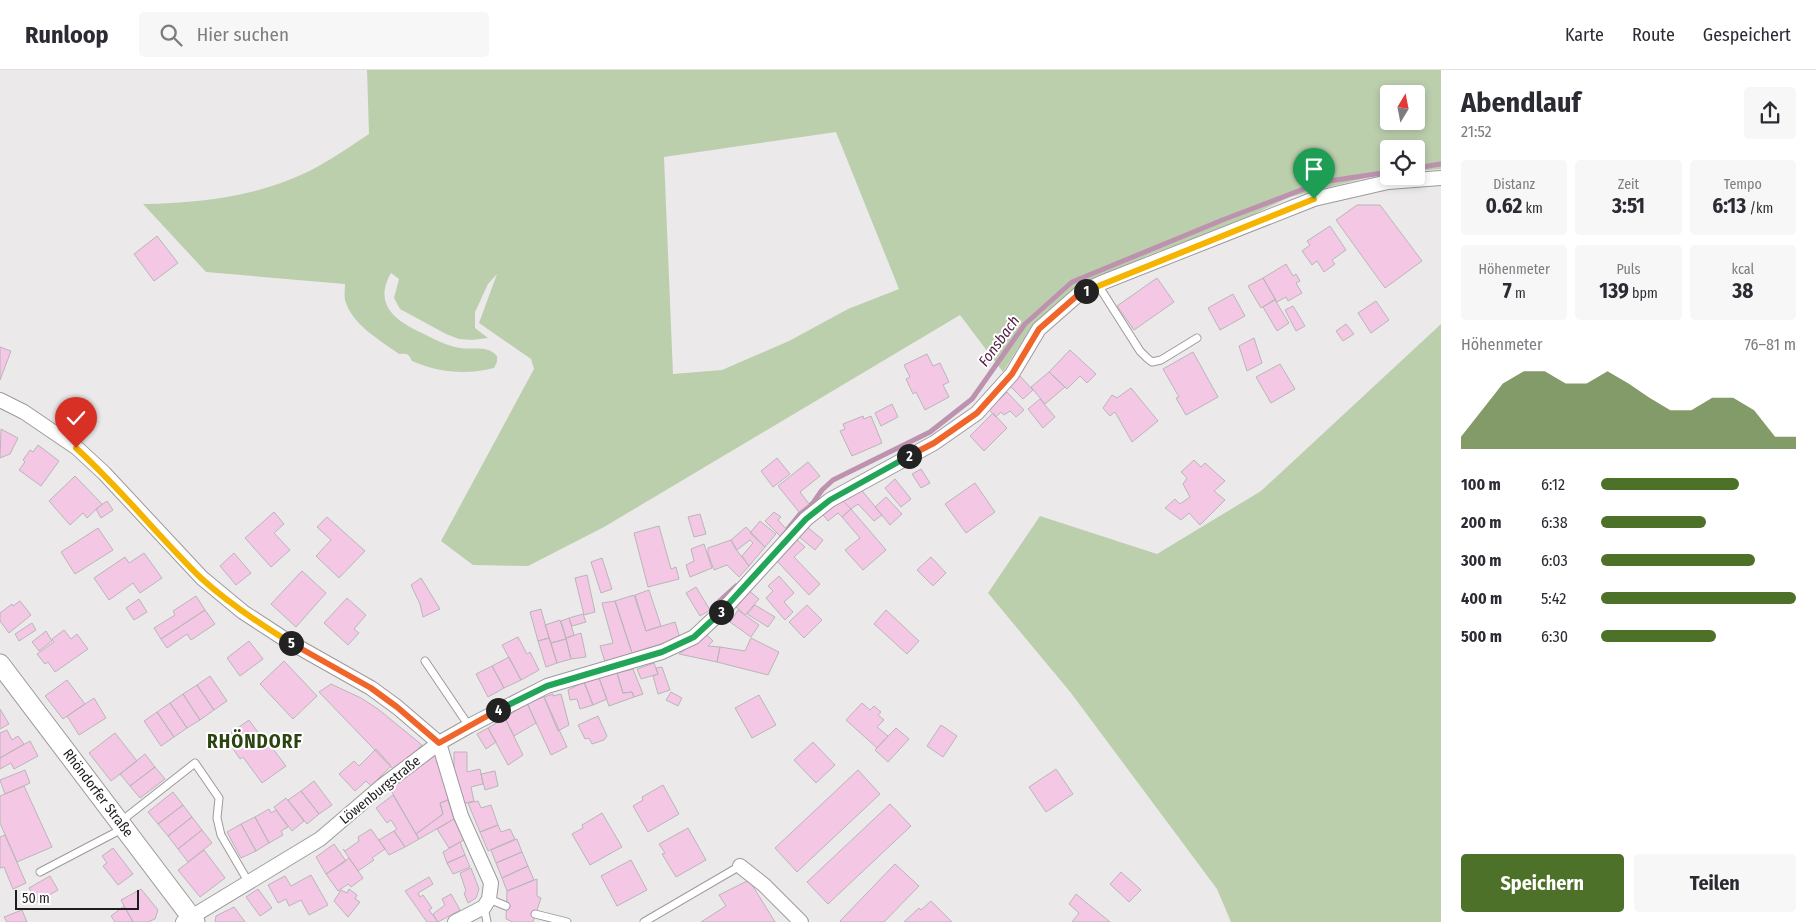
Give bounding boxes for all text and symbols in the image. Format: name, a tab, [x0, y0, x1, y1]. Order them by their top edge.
search box	[139, 12, 489, 57]
text: Runloop	[25, 21, 109, 49]
icon: search	[157, 21, 185, 49]
text: Hier suchen	[197, 23, 289, 46]
text: Karte	[1565, 24, 1604, 46]
text: Route	[1632, 24, 1675, 46]
text: Gespeichert	[1703, 24, 1791, 46]
north arrow	[1380, 85, 1425, 130]
map controls	[1380, 85, 1425, 185]
text: Abendlauf	[1461, 86, 1581, 119]
button: share	[1744, 87, 1796, 139]
text: 21:52	[1461, 122, 1492, 141]
button: locate	[1380, 140, 1425, 185]
pin	[1293, 148, 1335, 199]
icon: arrive	[1300, 155, 1328, 183]
text: Distanz	[1493, 176, 1535, 193]
text: Zeit	[1618, 176, 1639, 193]
text: Tempo	[1724, 176, 1762, 193]
text: 0.62	[1486, 193, 1522, 219]
text: 3:51	[1612, 193, 1645, 219]
text: 6:13	[1712, 193, 1746, 219]
text: km	[1522, 200, 1543, 217]
text: /km	[1746, 200, 1773, 217]
text: Höhenmeter	[1478, 261, 1550, 278]
text: Puls	[1617, 261, 1640, 278]
text: kcal	[1731, 261, 1754, 278]
pin: 1	[1074, 278, 1098, 304]
text: 7	[1503, 278, 1512, 304]
text: 139	[1599, 278, 1629, 304]
text: 38	[1732, 278, 1753, 304]
text: 1	[1084, 283, 1089, 300]
text: m	[1512, 285, 1526, 302]
text: bpm	[1629, 285, 1658, 302]
water label: Fonsbach	[975, 312, 1023, 370]
text: Höhenmeter	[1461, 335, 1543, 354]
text: 76–81 m	[1744, 335, 1796, 354]
pin	[55, 397, 97, 448]
icon: check	[62, 404, 90, 432]
pin: 2	[896, 444, 922, 468]
text: 2	[906, 448, 913, 465]
text: 100 m	[1461, 475, 1501, 494]
text: 6:12	[1541, 475, 1565, 494]
text: 200 m	[1461, 513, 1501, 532]
text: 6:38	[1541, 513, 1568, 532]
text: 300 m	[1461, 551, 1502, 570]
text: 6:03	[1541, 551, 1568, 570]
text: 400 m	[1461, 589, 1502, 608]
text: 5:42	[1541, 589, 1566, 608]
pin: 3	[708, 600, 734, 624]
text: 3	[718, 604, 725, 621]
text: 500 m	[1461, 627, 1502, 646]
text: 6:30	[1541, 627, 1568, 646]
pin: 5	[278, 630, 304, 656]
text: 5	[288, 635, 295, 652]
pin: 4	[486, 698, 510, 722]
text: 4	[495, 702, 502, 719]
district label: RHÖNDORF	[207, 729, 303, 753]
street label: Rhöndorfer Straße	[59, 746, 137, 841]
street label: Löwenburgstraße	[336, 752, 424, 828]
button: Speichern	[1461, 854, 1624, 912]
button: Teilen	[1634, 854, 1796, 912]
scale bar	[15, 887, 139, 910]
text: 50 m	[22, 890, 50, 907]

